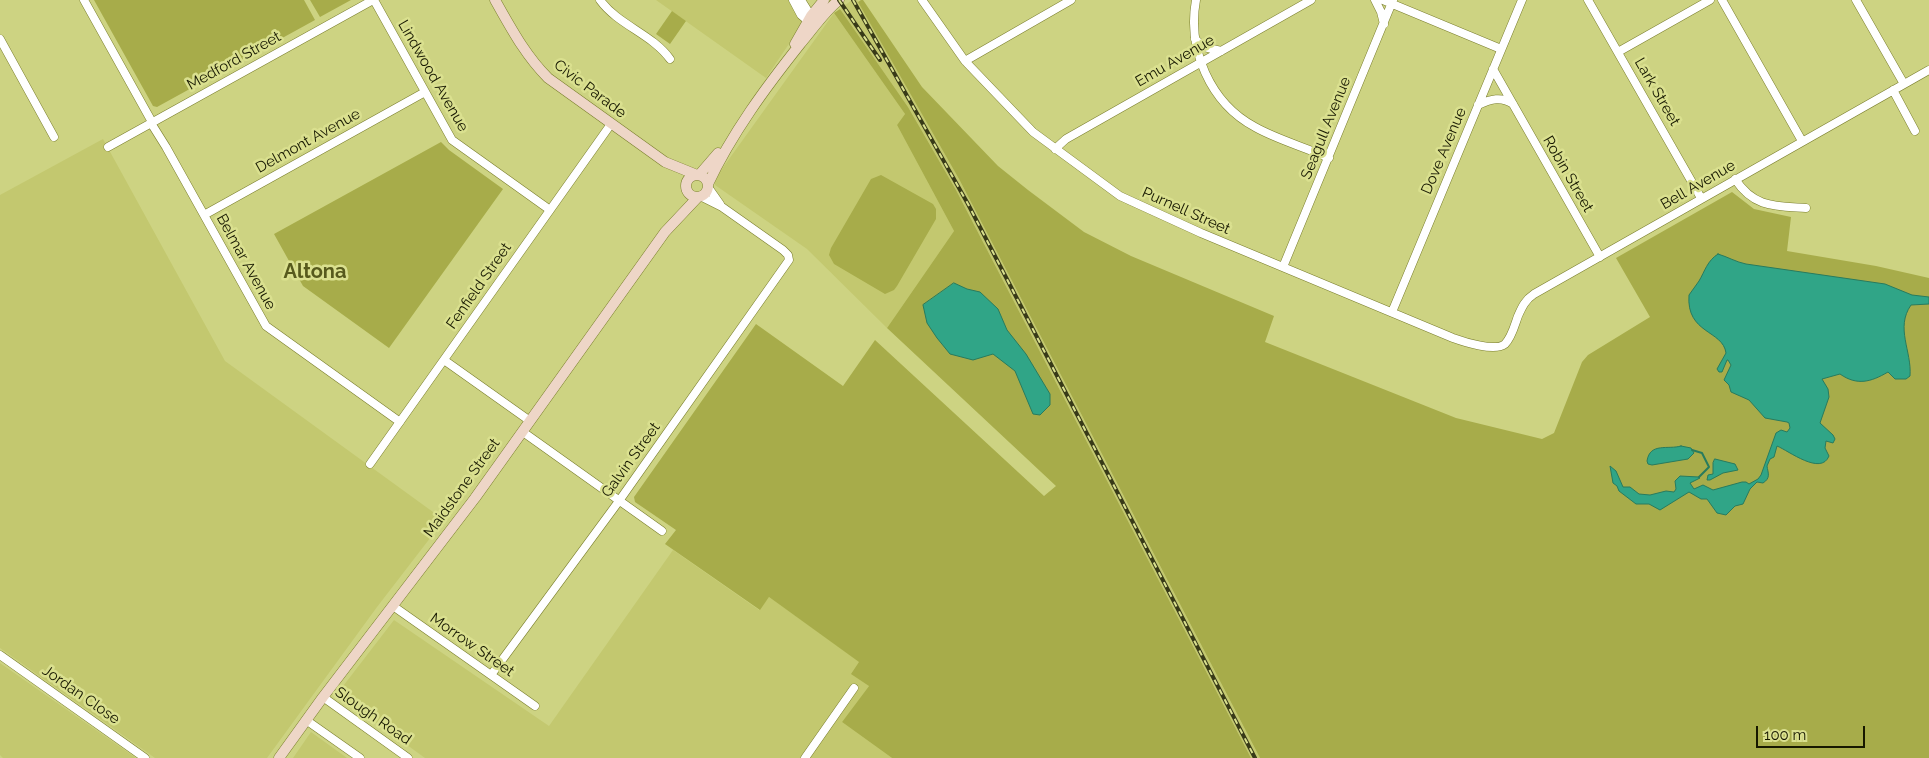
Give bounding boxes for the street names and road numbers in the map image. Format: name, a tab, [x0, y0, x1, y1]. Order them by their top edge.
street label: Lindwood Avenue	[394, 17, 472, 135]
street label: Medford Street	[184, 28, 284, 94]
street label: Emu Avenue	[1132, 31, 1218, 91]
street label: Lark Street	[1630, 55, 1684, 129]
street label: Civic Parade	[550, 56, 630, 122]
street label: Seagull Avenue	[1297, 74, 1355, 182]
street label: Delmont Avenue	[253, 105, 363, 177]
street label: Dove Avenue	[1418, 105, 1470, 197]
street label: Robin Street	[1539, 133, 1597, 215]
street label: Bell Avenue	[1657, 156, 1739, 214]
street label: Purnell Street	[1139, 184, 1233, 238]
street label: Belmar Avenue	[212, 211, 280, 313]
street label: Fenfield Street	[443, 239, 515, 333]
street label: Galvin Street	[598, 419, 664, 501]
street label: Maidstone Street	[420, 435, 504, 541]
street label: Morrow Street	[426, 609, 518, 681]
street label: Jordan Close	[39, 662, 123, 728]
street label: Slough Road	[331, 683, 415, 749]

